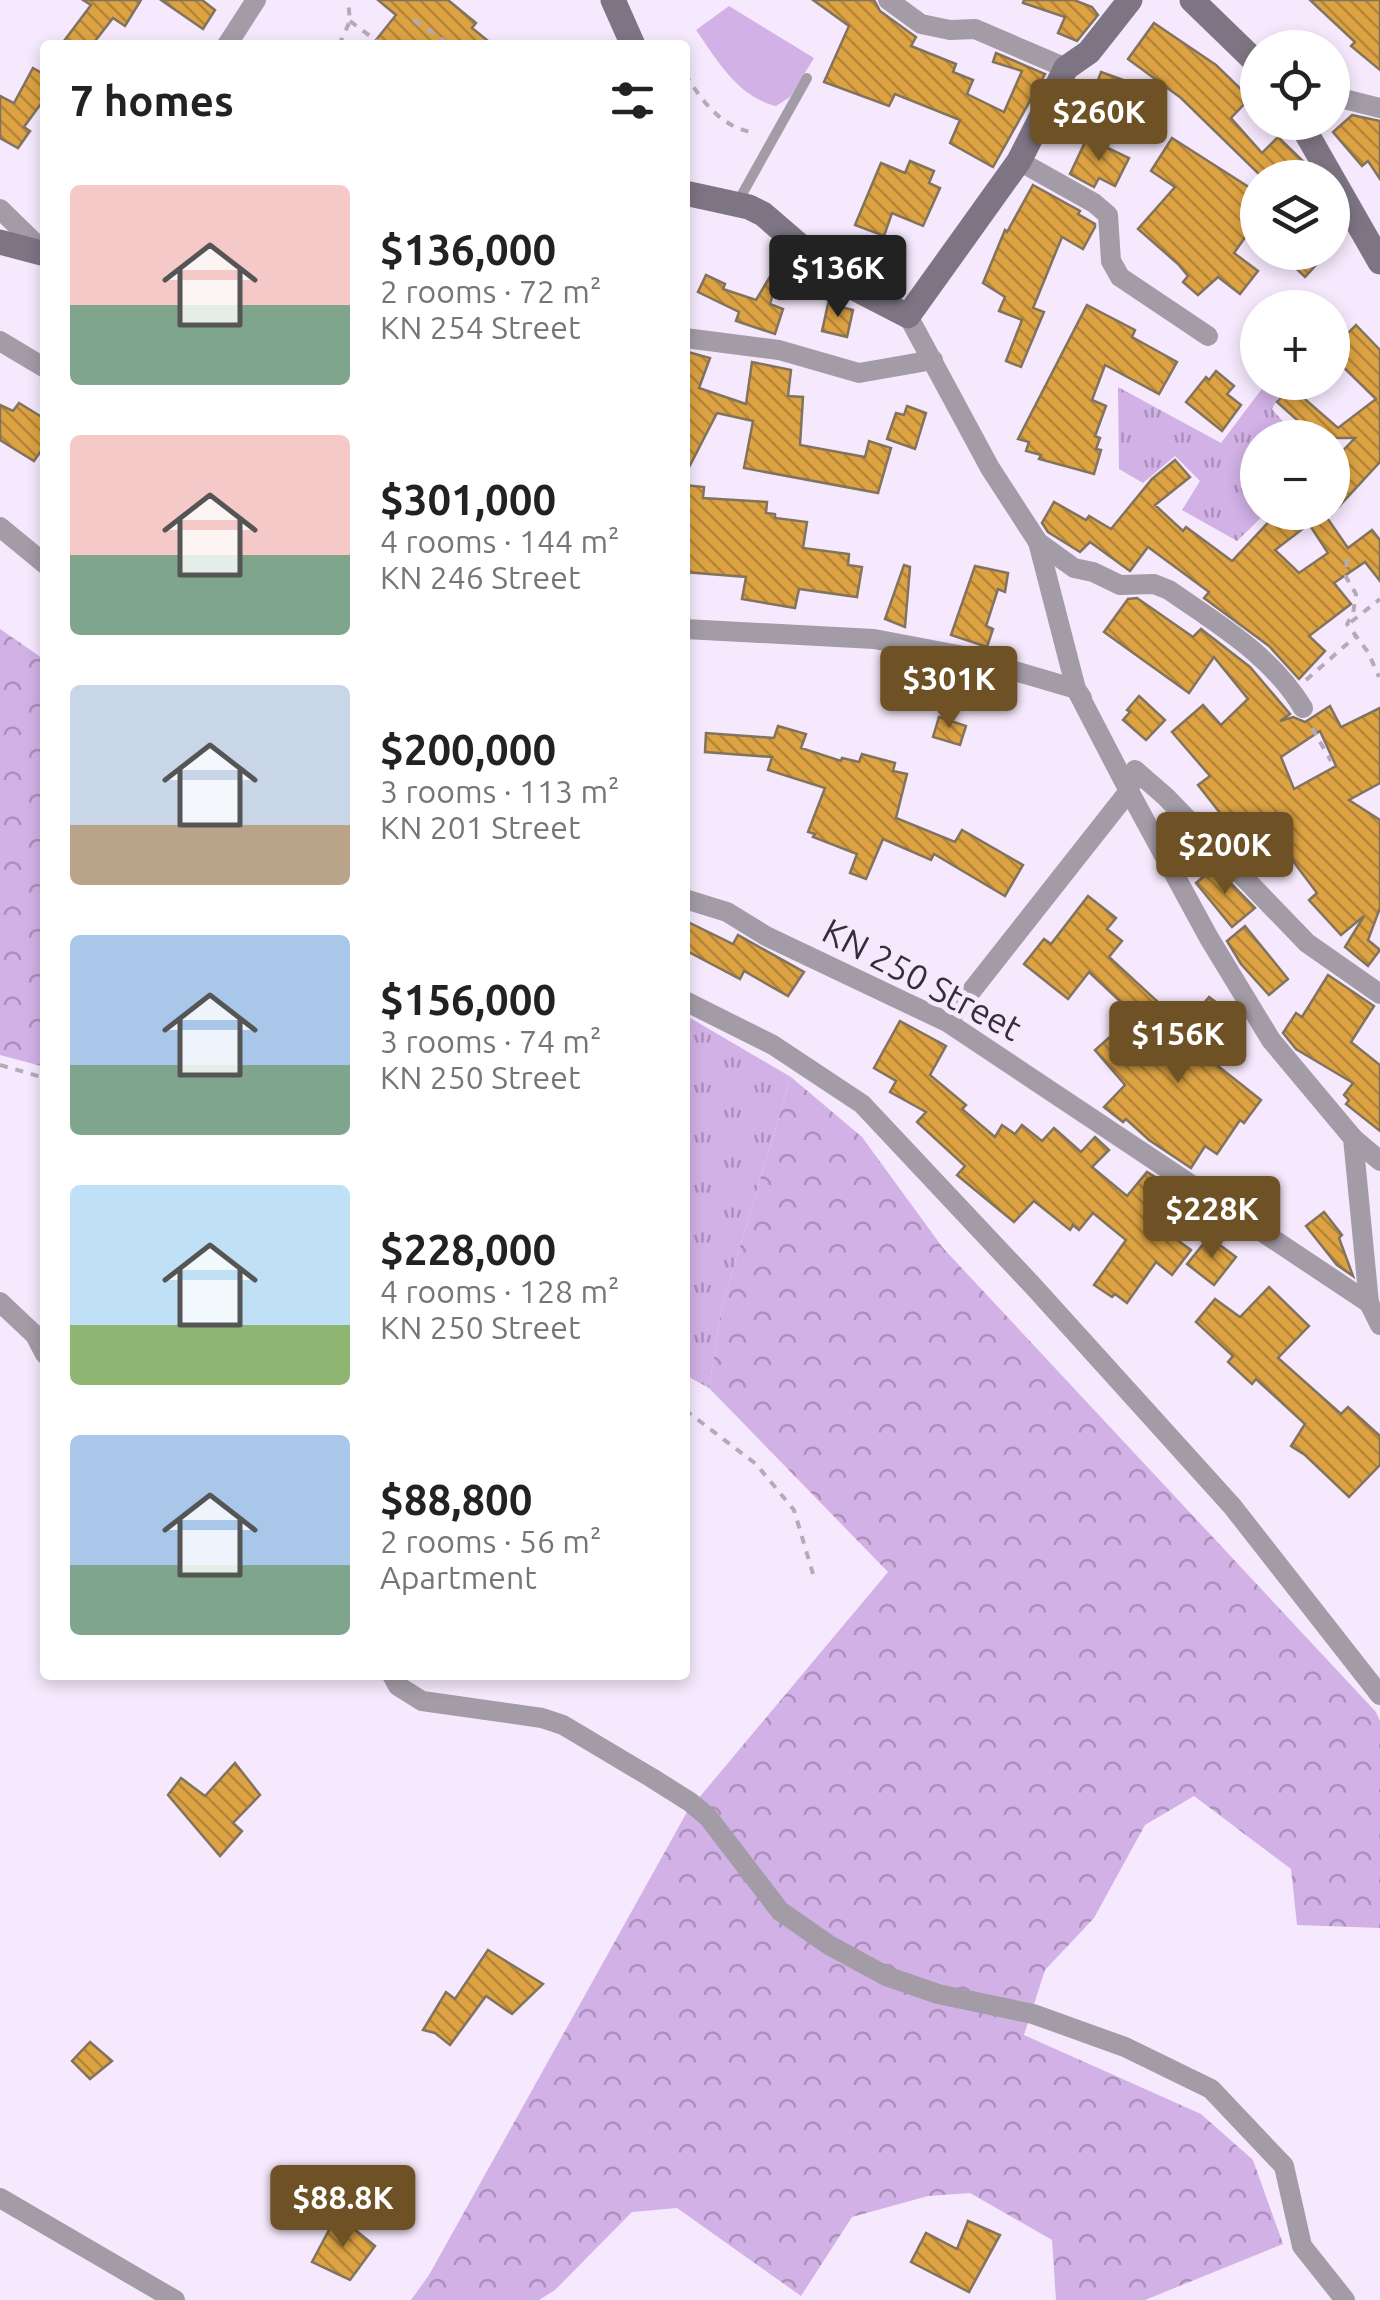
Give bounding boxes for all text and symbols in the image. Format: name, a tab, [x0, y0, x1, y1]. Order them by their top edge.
map controls	[1240, 30, 1350, 530]
button: locate	[1240, 30, 1350, 140]
icon: filters	[605, 73, 660, 128]
text: 7 homes	[70, 77, 234, 124]
pin: $260K	[1029, 79, 1169, 164]
text: $260K	[1052, 93, 1146, 129]
button: layers	[1240, 160, 1350, 270]
icon: home	[150, 225, 270, 345]
text: $136,000	[380, 226, 556, 273]
pin: $136K	[768, 235, 908, 320]
text: $136K	[791, 249, 885, 285]
text: 2 rooms · 72 m²	[380, 273, 601, 309]
button: +	[1240, 290, 1350, 400]
text: KN 254 Street	[380, 309, 580, 345]
button: −	[1240, 420, 1350, 530]
icon: home	[150, 475, 270, 595]
text: $301,000	[380, 476, 556, 523]
text: 4 rooms · 144 m²	[380, 523, 620, 559]
text: KN 246 Street	[380, 559, 580, 595]
pin: $301K	[879, 646, 1019, 731]
text: $301K	[902, 660, 996, 696]
icon: home	[150, 725, 270, 845]
text: $200,000	[380, 726, 556, 773]
text: 3 rooms · 113 m²	[380, 773, 620, 809]
text: KN 201 Street	[380, 809, 580, 845]
pin: $200K	[1155, 812, 1295, 897]
text: $200K	[1178, 826, 1272, 862]
street label: KN 250 Street	[816, 910, 1029, 1048]
icon: home	[150, 975, 270, 1095]
text: $156,000	[380, 976, 556, 1023]
pin: $156K	[1108, 1001, 1248, 1086]
text: $156K	[1131, 1015, 1225, 1051]
text: 3 rooms · 74 m²	[380, 1023, 601, 1059]
text: KN 250 Street	[380, 1059, 580, 1095]
pin: $228K	[1142, 1176, 1282, 1261]
text: $228K	[1165, 1190, 1259, 1226]
icon: home	[150, 1225, 270, 1345]
text: $228,000	[380, 1226, 556, 1273]
text: 4 rooms · 128 m²	[380, 1273, 620, 1309]
text: KN 250 Street	[380, 1309, 580, 1345]
icon: home	[150, 1475, 270, 1595]
text: $88,800	[380, 1476, 532, 1523]
text: 2 rooms · 56 m²	[380, 1523, 601, 1559]
text: Apartment	[380, 1559, 537, 1595]
pin: $88.8K	[262, 2165, 424, 2250]
text: $88.8K	[292, 2179, 394, 2215]

